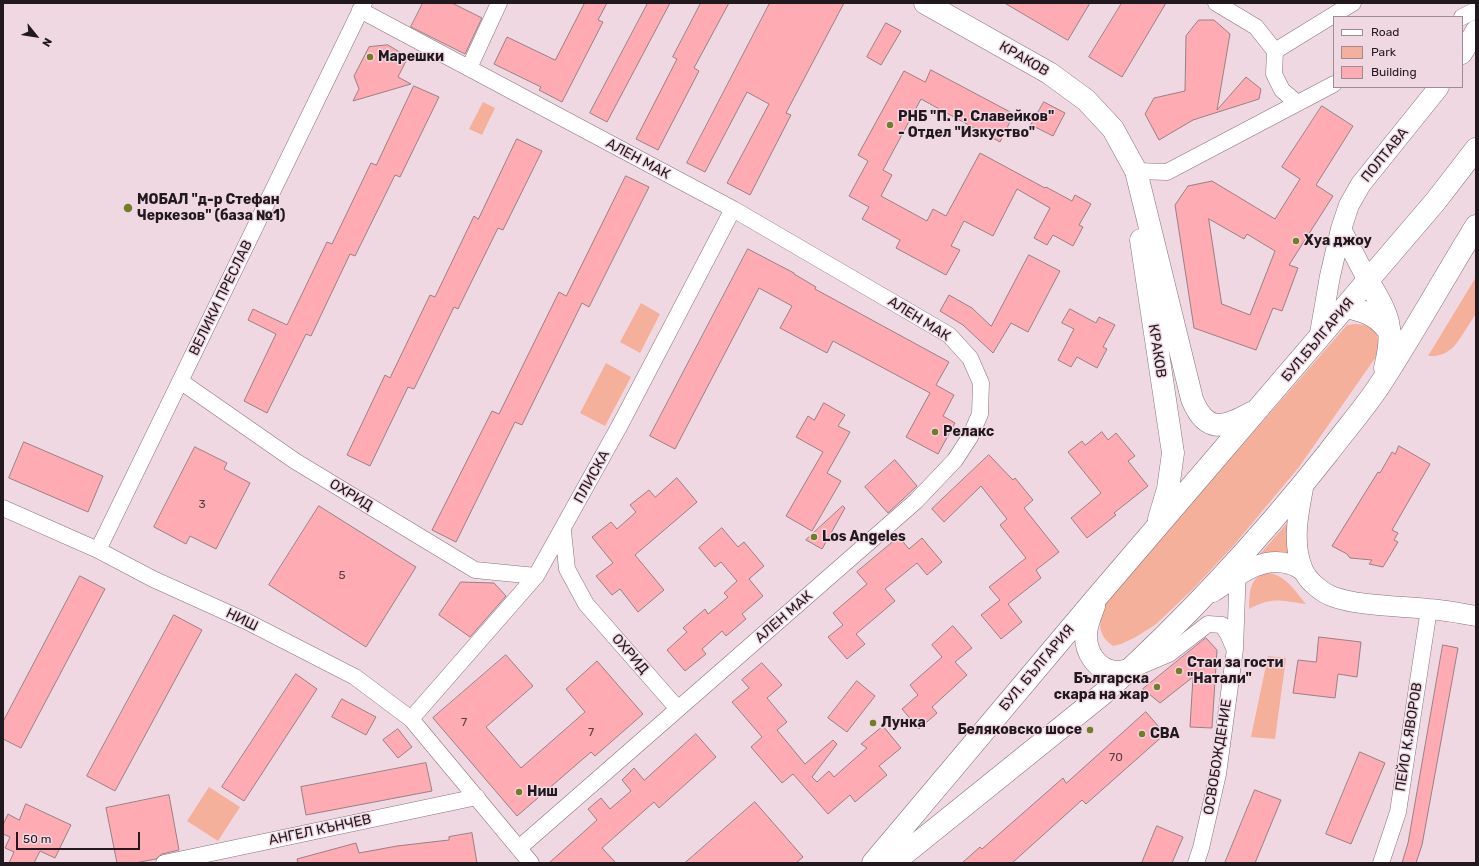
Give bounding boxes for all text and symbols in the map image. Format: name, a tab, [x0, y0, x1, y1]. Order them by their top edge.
north arrow	[16, 16, 56, 56]
legend	[1333, 16, 1463, 88]
text: Road	[1371, 25, 1399, 39]
text: N	[39, 36, 54, 49]
street label: КРАКОВ	[996, 38, 1052, 80]
text: Park	[1371, 45, 1396, 59]
place label: Марешки	[378, 49, 444, 65]
marker: Марешки	[365, 52, 375, 62]
text: Building	[1371, 65, 1417, 79]
place label: РНБ "П. Р. Славейков" - Отдел "Изкуство"	[898, 109, 1054, 142]
marker: РНБ "П. Р. Славейков" - Отдел "Изкуство"	[885, 120, 895, 130]
street label: ПОЛТАВА	[1358, 124, 1412, 186]
street label: АЛЕН МАК	[603, 135, 673, 183]
place label: МОБАЛ "д-р Стефан Черкезов" (база №1)	[137, 192, 285, 224]
marker: МОБАЛ "д-р Стефан Черкезов" (база №1)	[122, 202, 134, 214]
place label: Хуа джоу	[1304, 233, 1372, 249]
marker: Хуа джоу	[1291, 236, 1301, 246]
street label: ВЕЛИКИ ПРЕСЛАВ	[186, 238, 256, 358]
street label: АЛЕН МАК	[885, 293, 953, 345]
street label: БУЛ.БЪЛГАРИЯ	[1278, 295, 1358, 385]
street label: КРАКОВ	[1144, 323, 1170, 379]
place label: Релакс	[943, 424, 994, 440]
marker: Релакс	[930, 427, 940, 437]
street label: ПЛИСКА	[571, 448, 613, 506]
street label: ОХРИД	[326, 476, 376, 514]
house number: 3	[198, 498, 206, 512]
place label: Los Angeles	[822, 529, 906, 545]
marker: Los Angeles	[809, 532, 819, 542]
house number: 5	[338, 569, 346, 583]
street label: АЛЕН МАК	[752, 587, 816, 647]
street label: НИШ	[223, 605, 261, 635]
street label: БУЛ. БЪЛГАРИЯ	[996, 621, 1078, 715]
street label: ОХРИД	[608, 631, 652, 677]
place label: Стаи за гости "Натали"	[1187, 655, 1283, 688]
marker: Стаи за гости "Натали"	[1174, 666, 1184, 676]
place label: Българска скара на жар	[1054, 671, 1149, 704]
street label: ПЕЙО К.ЯВОРОВ	[1392, 681, 1426, 793]
marker: Българска скара на жар	[1152, 682, 1162, 692]
street label: ОСВОБОЖДЕНИЕ	[1201, 698, 1235, 816]
place label: Лунка	[881, 715, 926, 731]
house number: 7	[461, 716, 467, 730]
marker: Лунка	[868, 718, 878, 728]
place label: Беляковско шосе	[957, 722, 1082, 738]
marker: Беляковско шосе	[1085, 725, 1095, 735]
house number: 7	[588, 726, 594, 740]
place label: CBA	[1150, 726, 1180, 742]
marker: CBA	[1137, 729, 1147, 739]
house number: 70	[1109, 751, 1123, 765]
place label: Ниш	[527, 784, 558, 800]
marker: Ниш	[514, 787, 524, 797]
street label: АНГЕЛ КЪНЧЕВ	[267, 811, 373, 849]
scale bar	[18, 824, 142, 850]
text: 50 m	[23, 832, 51, 846]

